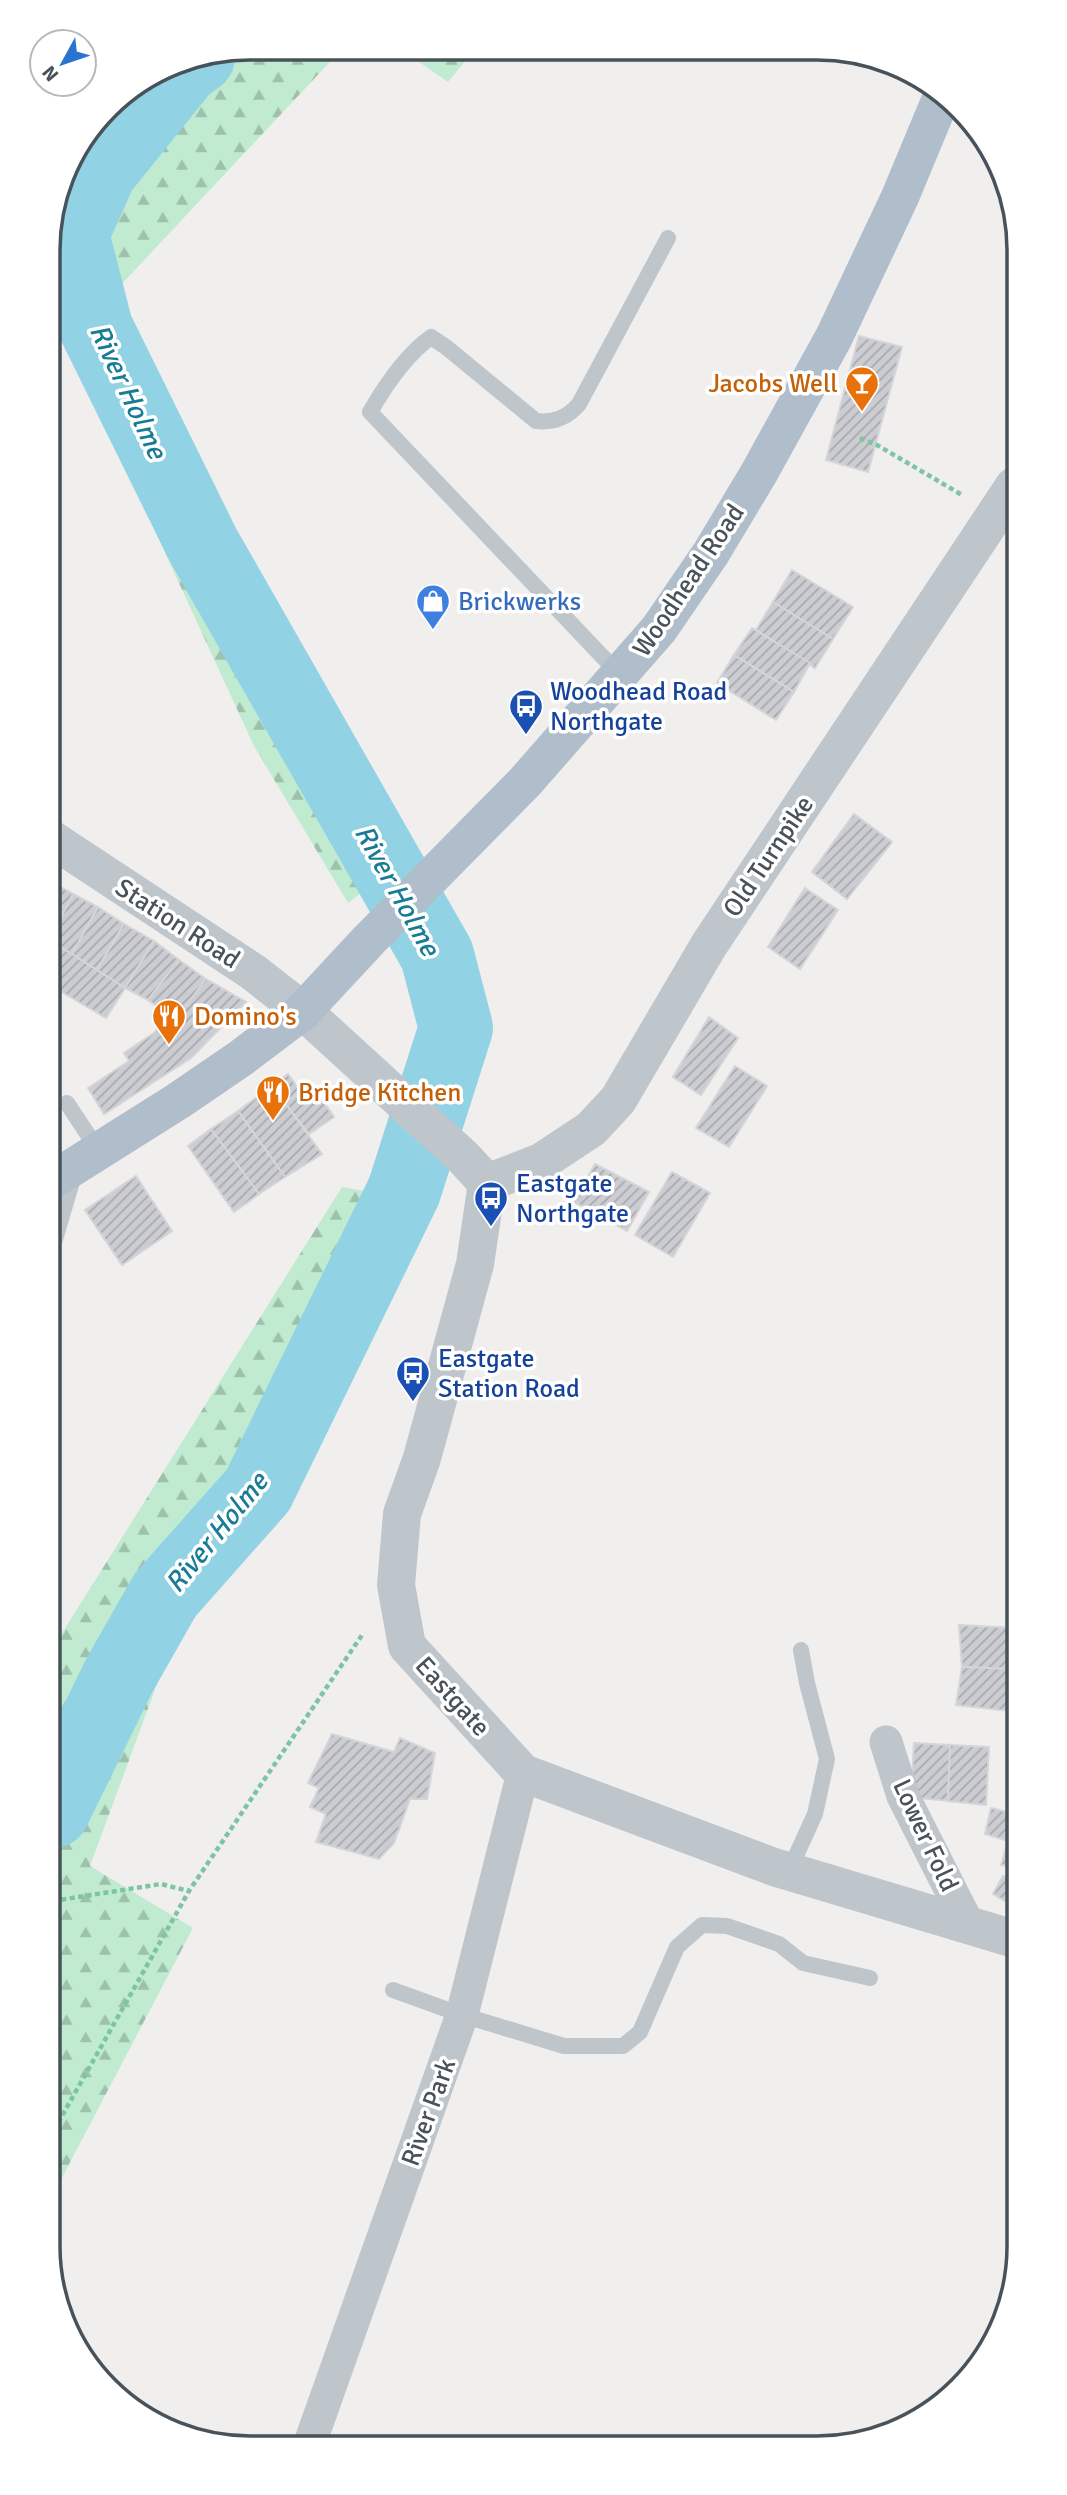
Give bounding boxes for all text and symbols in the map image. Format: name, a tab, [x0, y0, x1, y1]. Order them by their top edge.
north arrow	[28, 28, 98, 98]
text: N	[37, 61, 64, 86]
water label: River Holme	[82, 319, 175, 466]
bar icon: Jacobs Well	[843, 364, 881, 413]
place label: Jacobs Well	[708, 368, 838, 400]
street label: Woodhead Road	[626, 498, 752, 663]
shop icon: Brickwerks	[414, 582, 452, 631]
place label: Brickwerks	[458, 586, 581, 618]
place label: Woodhead Road Northgate	[550, 676, 727, 738]
bus stop icon: Woodhead Road Northgate	[507, 687, 545, 736]
street label: Old Turnpike	[717, 790, 821, 923]
water label: River Holme	[347, 819, 448, 964]
street label: Station Road	[109, 872, 246, 976]
restaurant icon: Domino's	[150, 997, 188, 1046]
place label: Domino's	[194, 1001, 297, 1033]
restaurant icon: Bridge Kitchen	[254, 1073, 292, 1122]
place label: Bridge Kitchen	[298, 1077, 462, 1109]
place label: Eastgate Northgate	[516, 1168, 629, 1230]
bus stop icon: Eastgate Northgate	[472, 1179, 510, 1228]
place label: Eastgate Station Road	[438, 1343, 580, 1405]
bus stop icon: Eastgate Station Road	[394, 1354, 432, 1403]
water label: River Holme	[158, 1464, 277, 1600]
street label: Eastgate	[408, 1650, 496, 1743]
street label: Lower Fold	[885, 1774, 965, 1897]
street label: River Park	[395, 2054, 463, 2171]

